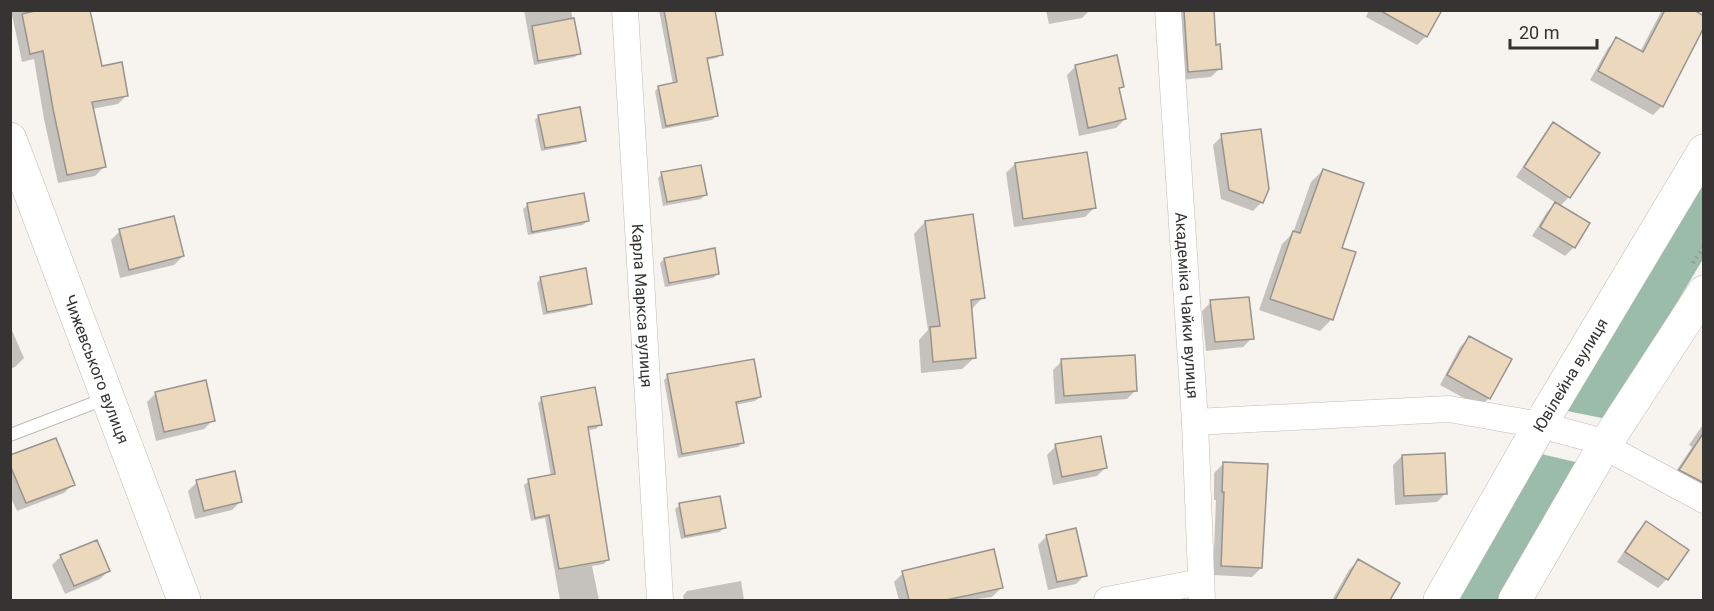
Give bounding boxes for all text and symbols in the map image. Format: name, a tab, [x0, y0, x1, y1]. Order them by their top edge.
scale bar	[1510, 12, 1597, 50]
text: 20 m	[1519, 22, 1559, 43]
street label: Академіка Чайки вулиця	[1172, 211, 1203, 399]
street label: Карла Маркса вулиця	[628, 223, 657, 388]
street label: Чижевського вулиця	[60, 292, 134, 446]
street label: Ювілейна вулиця	[1529, 314, 1611, 435]

